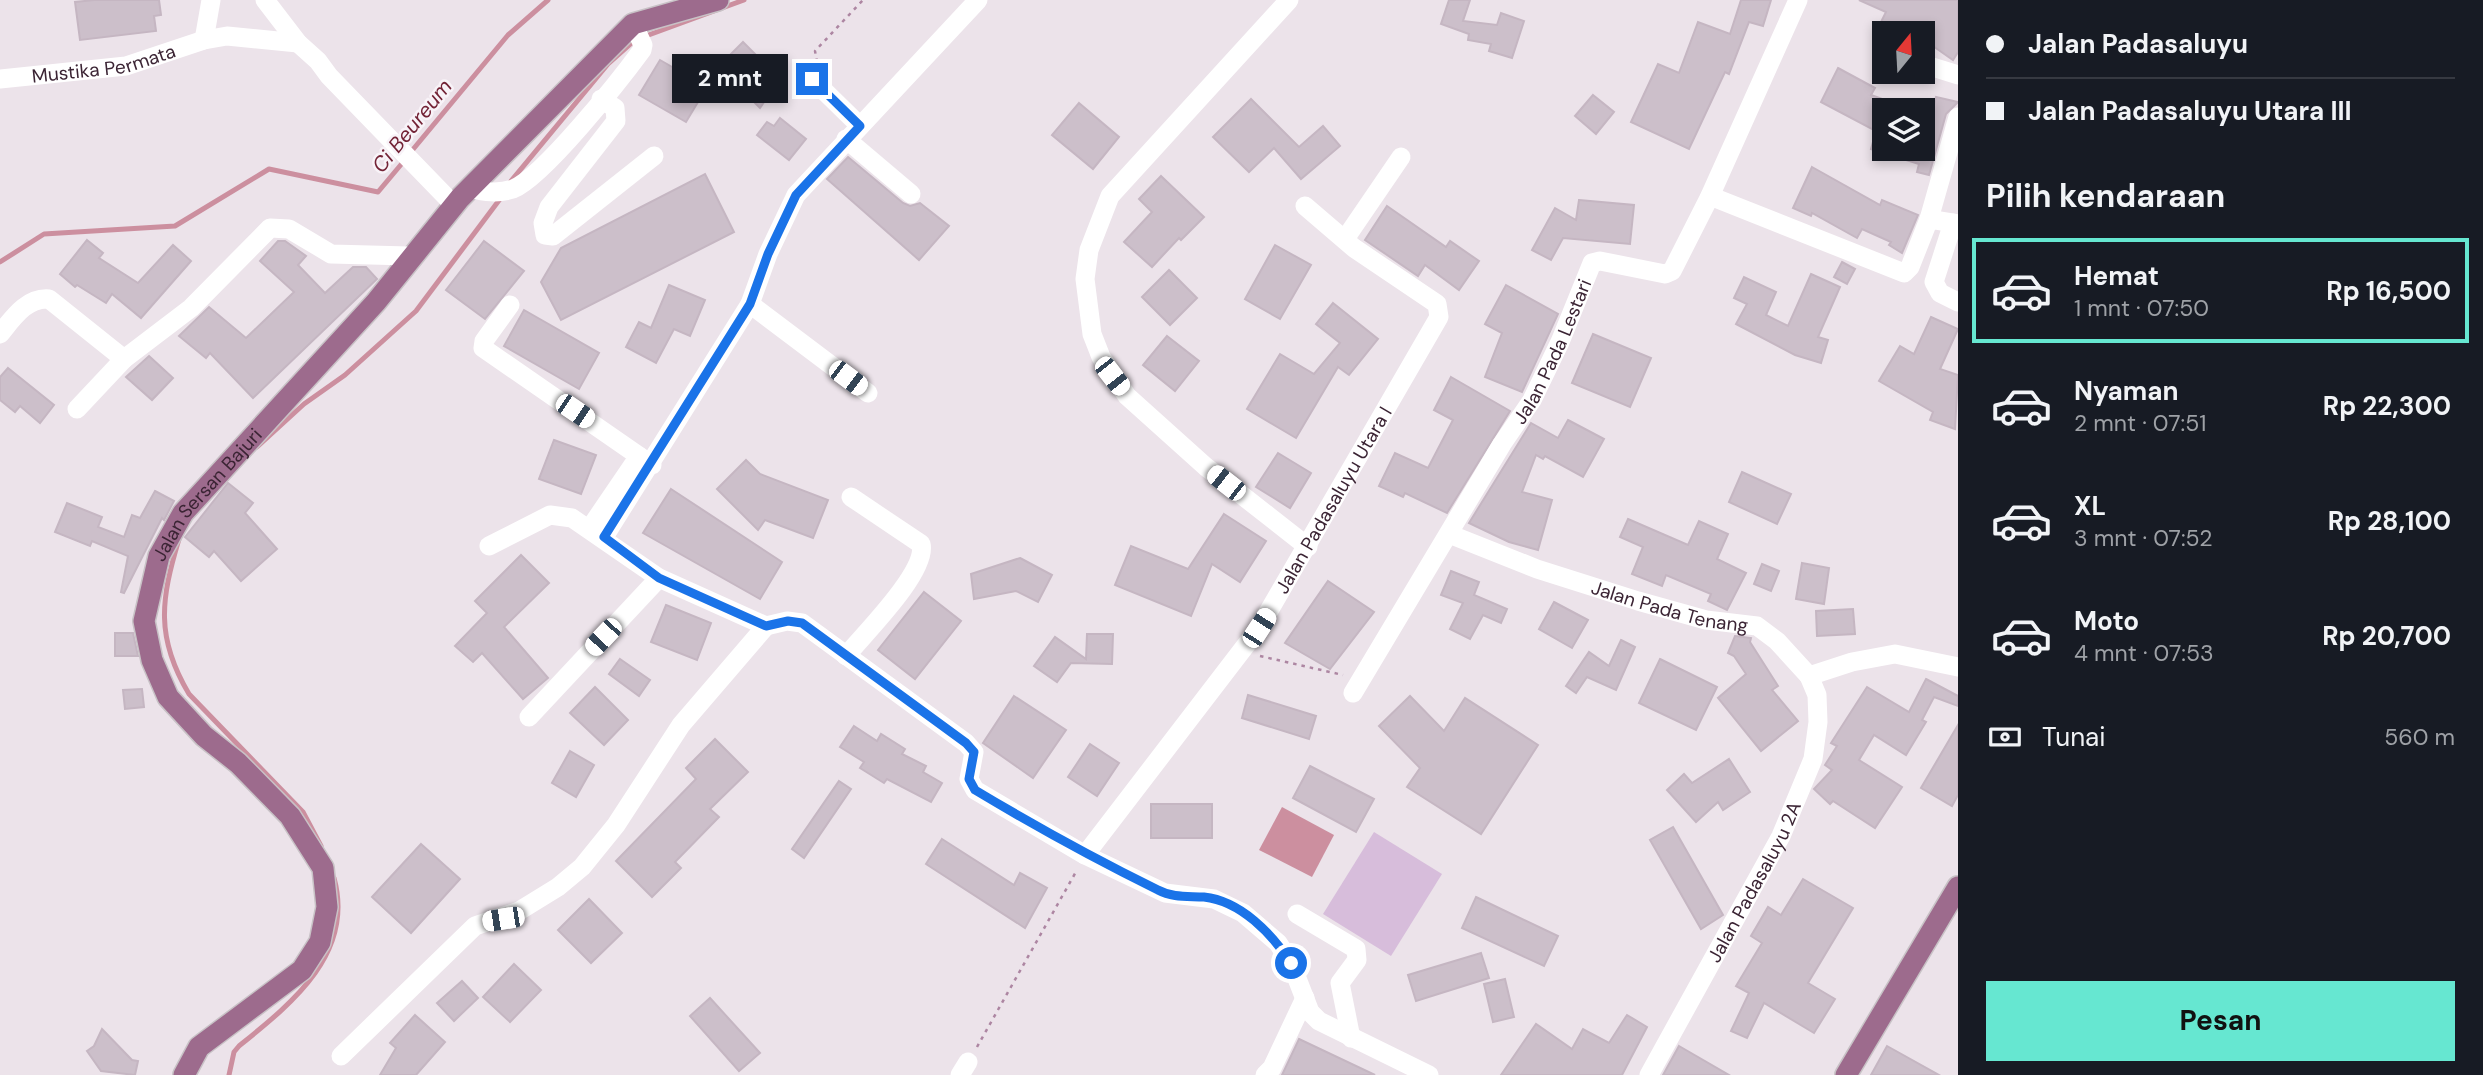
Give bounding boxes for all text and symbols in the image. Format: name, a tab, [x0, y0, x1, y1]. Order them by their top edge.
north arrow	[1872, 21, 1936, 84]
map controls	[1872, 21, 1935, 161]
text: Jalan Padasaluyu	[2028, 27, 2248, 61]
street label: Mustika Permata	[31, 38, 179, 89]
callout: 2 mnt	[672, 55, 788, 104]
text: 2 mnt	[698, 63, 762, 93]
route end	[796, 63, 828, 95]
water label: Ci Beureum	[366, 73, 458, 179]
text: Jalan Padasaluyu Utara III	[2028, 94, 2352, 128]
button: layers	[1872, 98, 1935, 161]
text: Pilih kendaraan	[1986, 175, 2225, 217]
icon: car	[1990, 259, 2053, 322]
text: Hemat	[2074, 259, 2159, 293]
text: Rp 16,500	[2326, 274, 2451, 308]
street label: Jalan Pada Lestari	[1507, 275, 1597, 429]
text: 1 mnt · 07:50	[2074, 293, 2209, 323]
car	[1091, 353, 1134, 399]
car	[825, 357, 872, 399]
icon: car	[1990, 374, 2053, 437]
text: Nyaman	[2074, 374, 2179, 408]
text: Rp 22,300	[2323, 389, 2451, 423]
car	[552, 391, 599, 431]
street label: Jalan Padasaluyu Utara I	[1270, 402, 1398, 598]
text: 2 mnt · 07:51	[2074, 408, 2206, 438]
street label: Jalan Sersan Bajuri	[147, 423, 268, 566]
car	[1203, 462, 1250, 504]
icon: car	[1990, 489, 2053, 552]
text: XL	[2074, 489, 2106, 523]
text: Rp 28,100	[2328, 504, 2451, 538]
text: 3 mnt · 07:52	[2074, 523, 2212, 553]
street label: Jalan Pada Tenang	[1588, 575, 1750, 638]
icon: car	[1990, 604, 2053, 667]
text: Moto	[2074, 604, 2139, 638]
car	[1239, 605, 1280, 651]
car	[581, 614, 626, 660]
text: Rp 20,700	[2322, 619, 2451, 653]
text: 4 mnt · 07:53	[2074, 638, 2214, 668]
icon: cash	[1986, 718, 2024, 756]
text: Tunai	[2042, 720, 2106, 754]
text: 560 m	[2384, 722, 2455, 752]
street label: Jalan Padasaluyu 2A	[1702, 797, 1807, 967]
car	[481, 905, 526, 933]
route start	[1275, 947, 1307, 979]
button: Pesan	[1986, 981, 2455, 1061]

